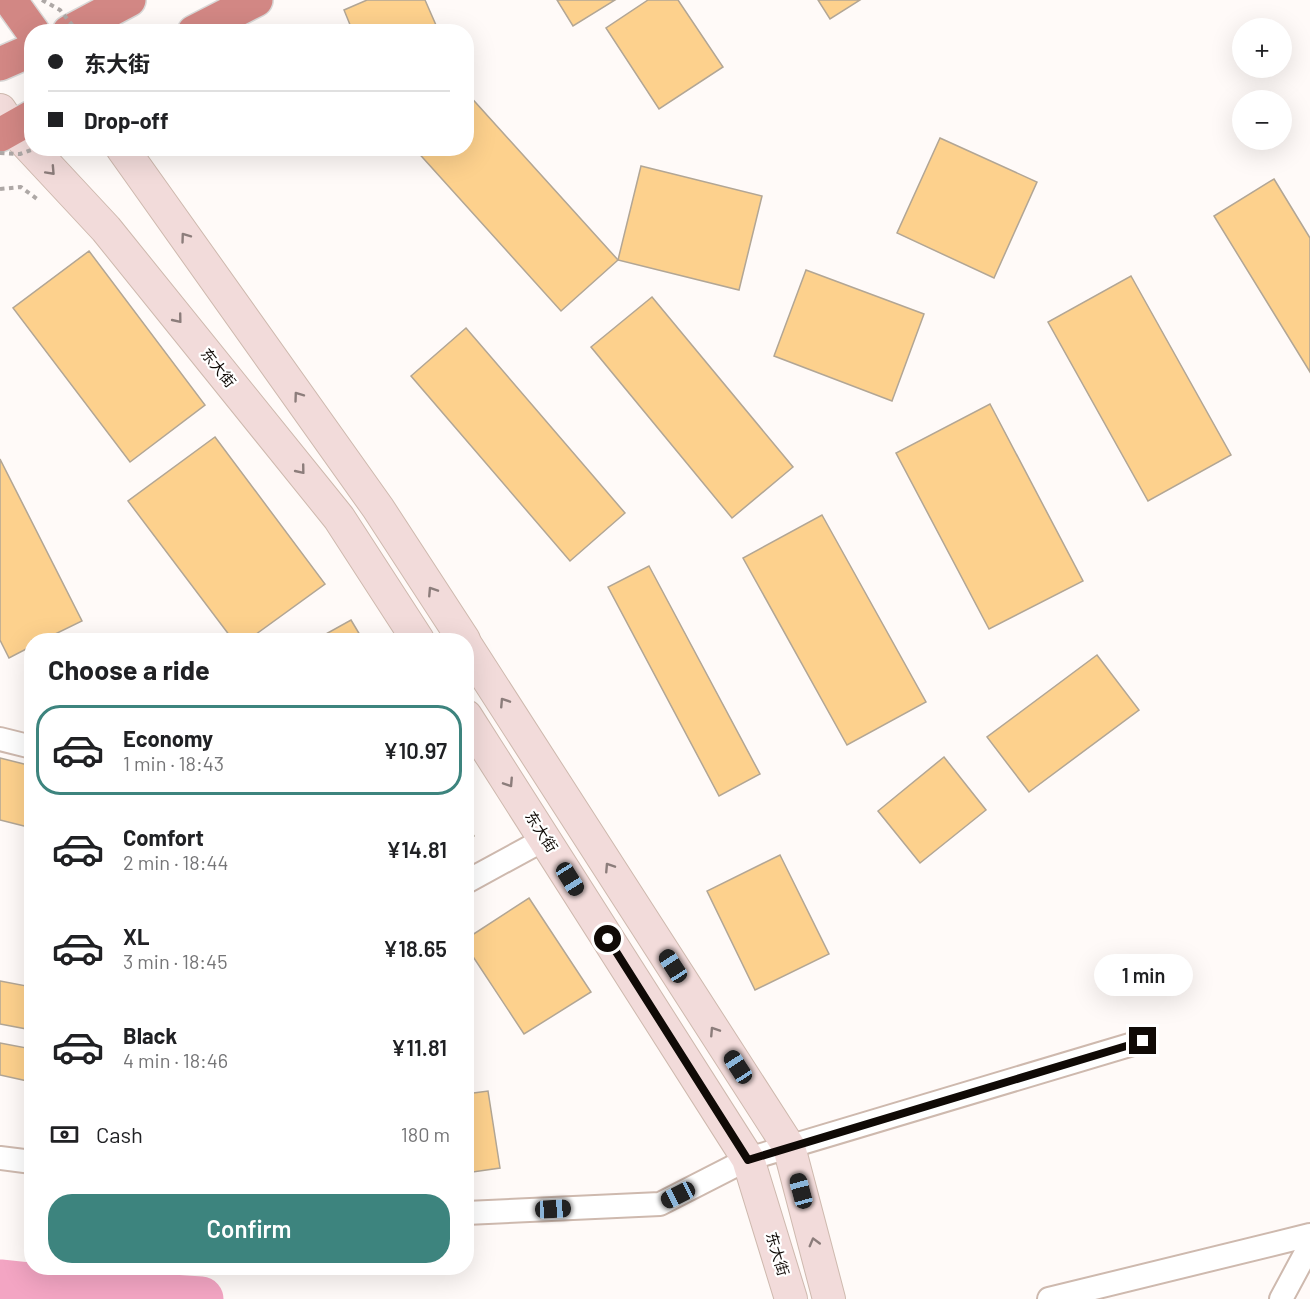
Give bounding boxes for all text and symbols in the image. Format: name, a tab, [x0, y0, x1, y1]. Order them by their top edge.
map controls	[1232, 18, 1292, 150]
button: +	[1232, 18, 1292, 78]
text: 东大街	[84, 50, 150, 76]
button: −	[1232, 90, 1292, 150]
text: Drop-off	[84, 107, 168, 133]
one-way arrow	[44, 163, 55, 174]
one-way arrow	[181, 233, 192, 244]
one-way arrow	[171, 312, 182, 323]
street label: 东大街	[198, 344, 240, 391]
one-way arrow	[295, 391, 306, 402]
one-way arrow	[293, 464, 304, 475]
one-way arrow	[428, 587, 439, 598]
text: Choose a ride	[48, 653, 210, 685]
one-way arrow	[500, 698, 511, 709]
icon: car	[51, 723, 105, 777]
text: Economy	[123, 725, 213, 751]
text: ¥10.97	[383, 737, 447, 763]
text: 1 min · 18:43	[123, 751, 224, 775]
one-way arrow	[502, 777, 514, 787]
street label: 东大街	[522, 808, 562, 855]
icon: car	[51, 822, 105, 876]
text: Comfort	[123, 824, 204, 850]
text: ¥14.81	[386, 836, 447, 862]
text: 2 min · 18:44	[123, 850, 229, 874]
car	[553, 859, 587, 899]
one-way arrow	[605, 862, 616, 873]
icon: car	[51, 921, 105, 975]
text: XL	[123, 923, 149, 949]
route start	[594, 925, 621, 952]
text: ¥18.65	[383, 935, 447, 961]
car	[656, 946, 690, 986]
text: 3 min · 18:45	[123, 949, 227, 973]
callout: 1 min	[1094, 954, 1192, 996]
text: 1 min	[1122, 963, 1165, 987]
icon: car	[51, 1020, 105, 1074]
text: Black	[123, 1022, 177, 1048]
one-way arrow	[711, 1026, 722, 1037]
route end	[1129, 1027, 1156, 1054]
text: ¥11.81	[391, 1034, 447, 1060]
car	[721, 1047, 755, 1087]
text: 4 min · 18:46	[123, 1048, 228, 1072]
icon: cash	[48, 1118, 81, 1151]
text: Cash	[96, 1121, 143, 1147]
text: 180 m	[401, 1122, 450, 1146]
car	[788, 1171, 814, 1211]
car	[658, 1179, 698, 1211]
button: Confirm	[48, 1194, 450, 1263]
car	[535, 1199, 571, 1219]
street label: 东大街	[763, 1230, 793, 1278]
one-way arrow	[809, 1238, 822, 1248]

